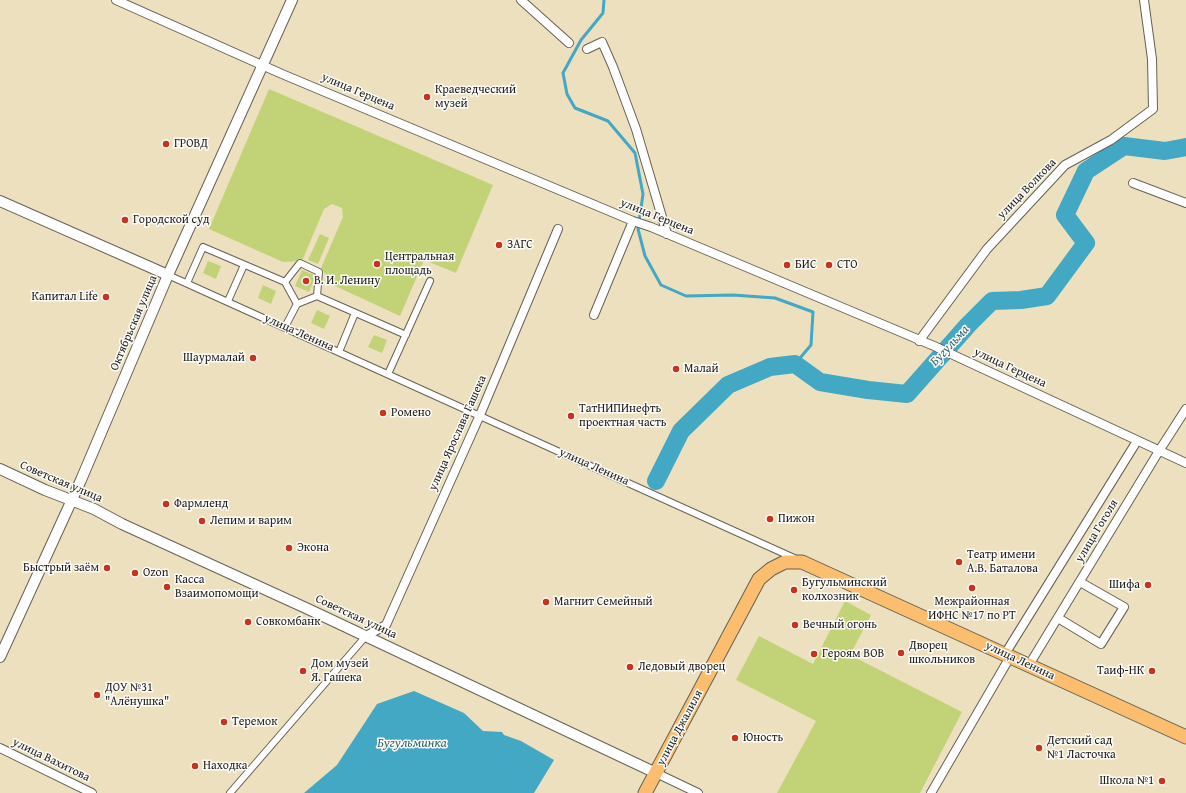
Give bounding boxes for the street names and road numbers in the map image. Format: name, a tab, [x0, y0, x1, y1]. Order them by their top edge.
street label: улица Герцена	[319, 70, 397, 114]
street label: улица Волкова	[995, 156, 1059, 222]
street label: улица Герцена	[618, 196, 696, 238]
street label: Октябрьская улица	[107, 273, 161, 373]
street label: улица Ленина	[262, 311, 336, 355]
street label: улица Герцена	[972, 345, 1048, 391]
street label: улица Ярослава Гашека	[426, 373, 490, 493]
street label: улица Ленина	[557, 445, 631, 489]
street label: Советская улица	[18, 458, 104, 506]
street label: улица Гоголя	[1073, 497, 1121, 565]
street label: Советская улица	[313, 592, 399, 642]
street label: улица Ленина	[983, 639, 1057, 683]
street label: улица Джалиля	[654, 688, 706, 768]
street label: улица Вахитова	[10, 735, 92, 785]

